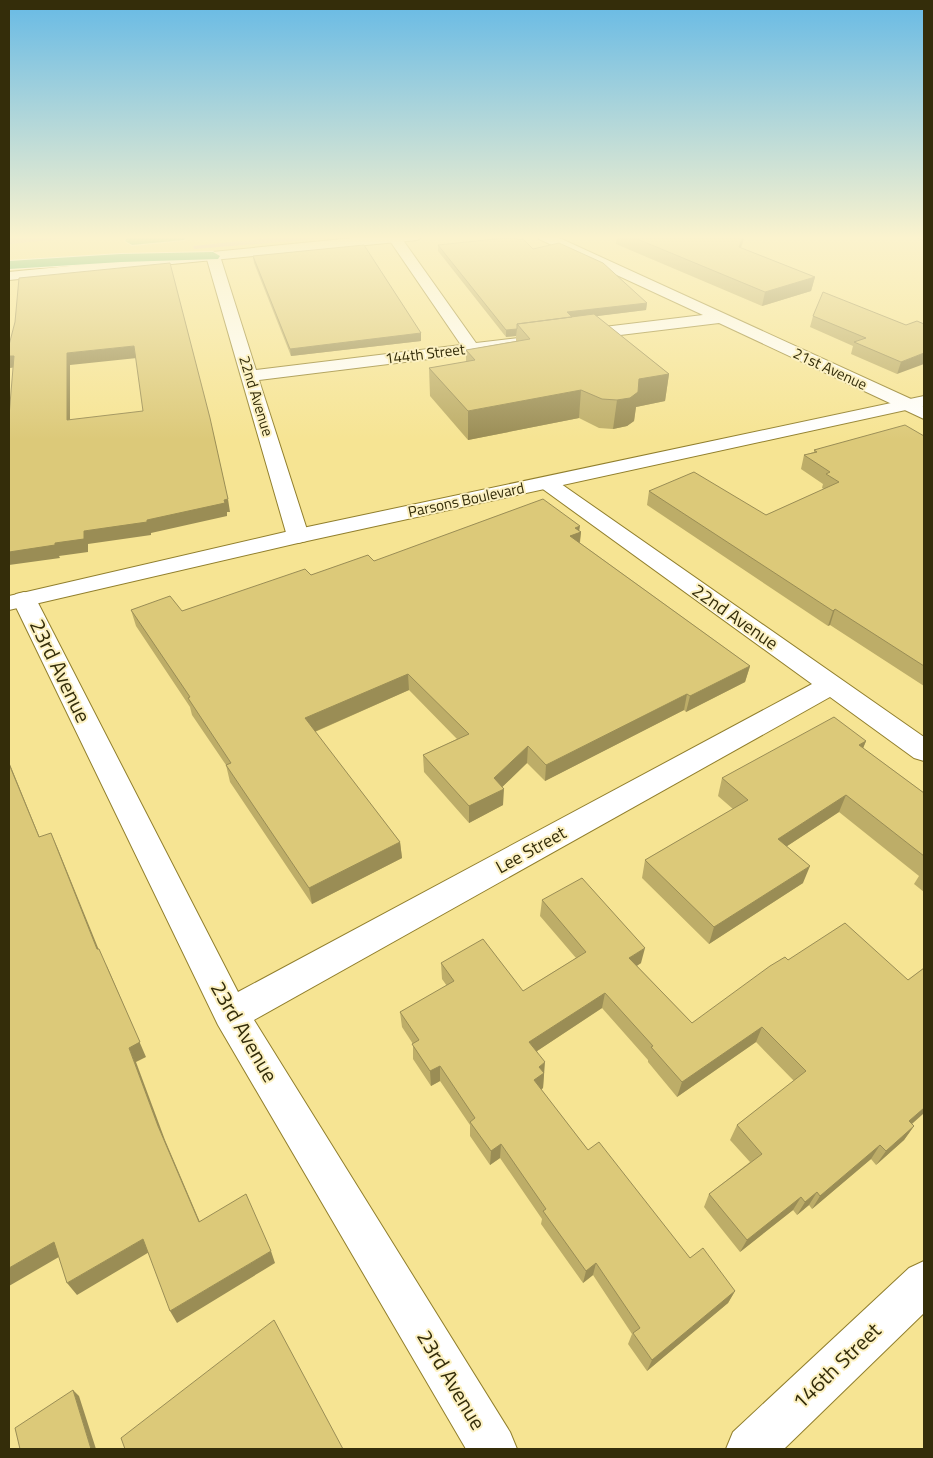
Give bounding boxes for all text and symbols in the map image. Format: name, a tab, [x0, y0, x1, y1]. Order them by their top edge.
street label: 144th Street	[384, 337, 467, 370]
street label: 21st Avenue	[789, 341, 871, 396]
street label: 22nd Avenue	[233, 353, 280, 439]
street label: Parsons Boulevard	[406, 476, 526, 523]
street label: 22nd Avenue	[687, 577, 784, 656]
street label: 23rd Avenue	[22, 613, 100, 728]
street label: Lee Street	[491, 819, 572, 880]
street label: 23rd Avenue	[203, 975, 287, 1088]
street label: 146th Street	[785, 1314, 888, 1416]
street label: 23rd Avenue	[409, 1323, 494, 1436]

